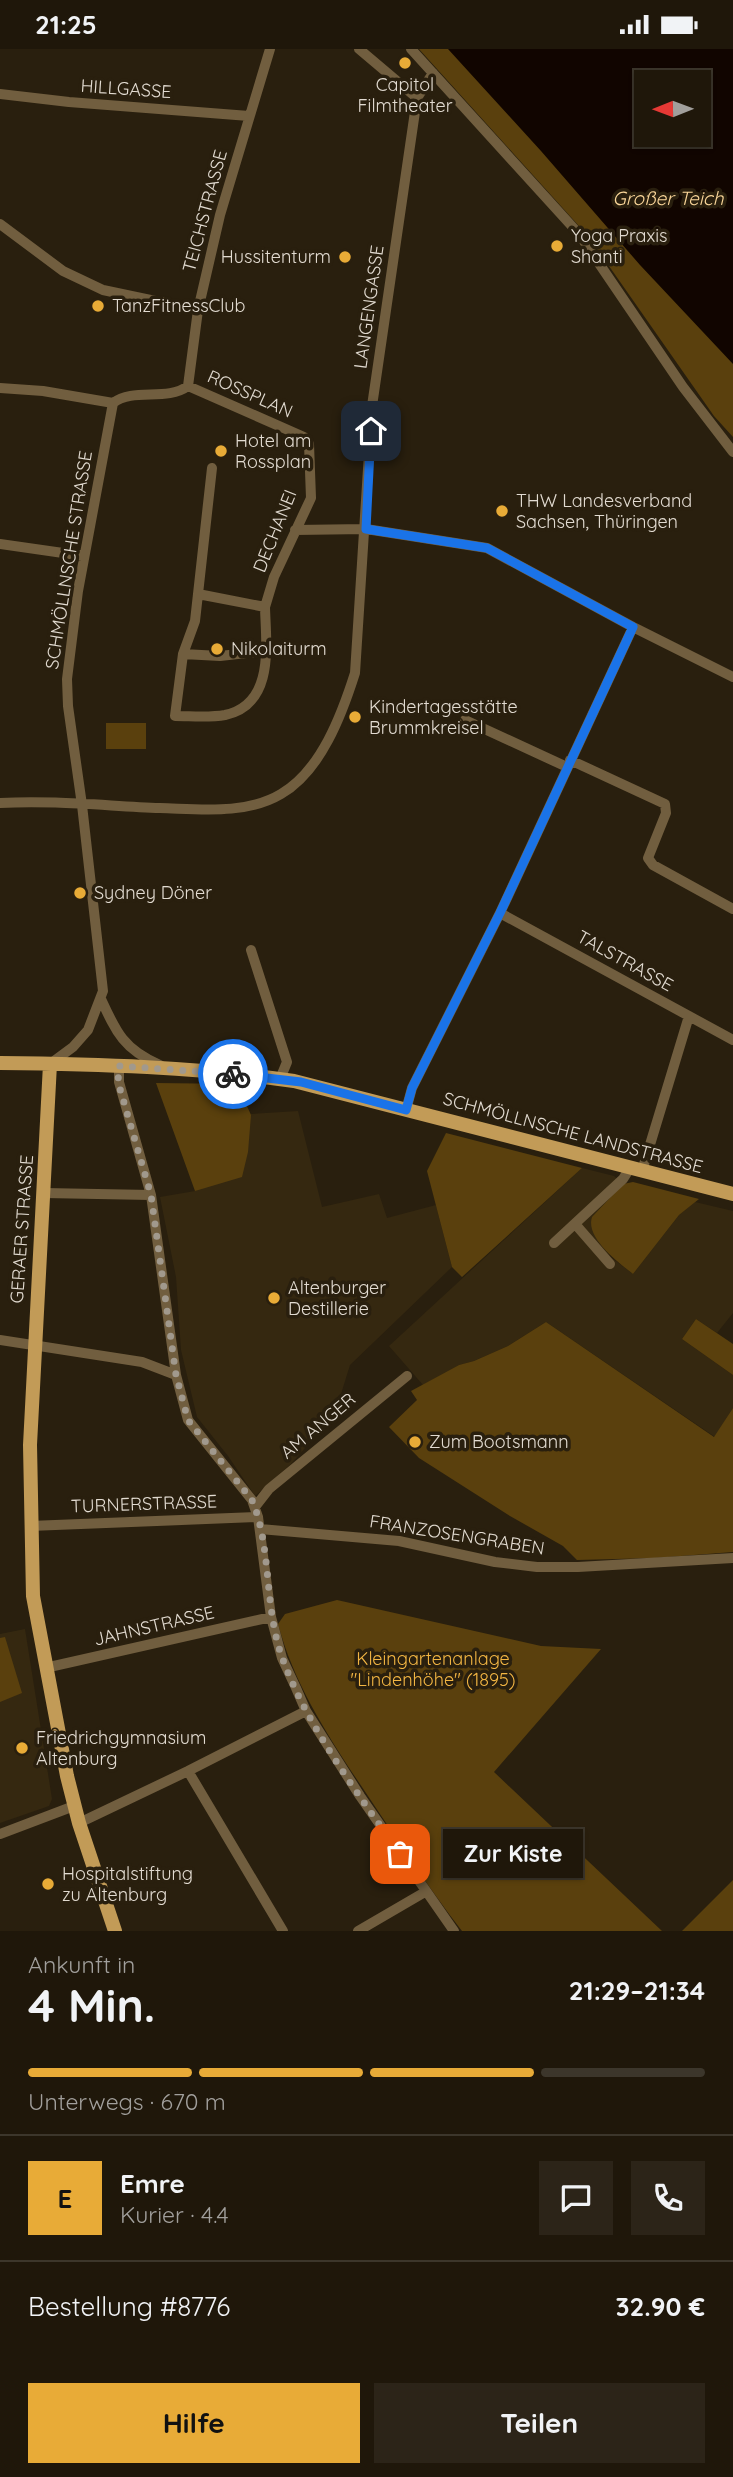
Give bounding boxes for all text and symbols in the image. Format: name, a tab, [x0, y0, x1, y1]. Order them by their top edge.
text: 21:25	[35, 8, 97, 41]
marker: Capitol Filmtheater	[397, 55, 413, 71]
north arrow	[634, 70, 710, 147]
map controls	[634, 70, 711, 147]
place label: Capitol Filmtheater	[357, 73, 453, 117]
street label: HILLGASSE	[80, 74, 172, 103]
street label: TEICHSTRASSE	[177, 147, 232, 274]
water label: Großer Teich	[613, 186, 725, 210]
place label: Yoga Praxis Shanti	[571, 224, 668, 268]
marker: Yoga Praxis Shanti	[549, 238, 565, 254]
street label: LANGENGASSE	[348, 244, 389, 370]
place label: Hussitenturm	[221, 245, 331, 268]
marker: Hussitenturm	[337, 249, 353, 265]
place label: TanzFitnessClub	[112, 294, 246, 317]
marker: TanzFitnessClub	[90, 298, 106, 314]
street label: ROSSPLAN	[204, 365, 296, 423]
pin	[341, 401, 401, 461]
icon: home	[352, 412, 390, 450]
place label: Hotel am Rossplan	[235, 429, 311, 473]
marker: Hotel am Rossplan	[213, 443, 229, 459]
street label: SCHMÖLLNSCHE STRASSE	[40, 449, 97, 671]
street label: DECHANEI	[248, 486, 302, 576]
place label: THW Landesverband Sachsen, Thüringen	[516, 489, 692, 533]
marker: THW Landesverband Sachsen, Thüringen	[494, 503, 510, 519]
place label: Nikolaiturm	[231, 637, 327, 660]
marker: Nikolaiturm	[209, 641, 225, 657]
place label: Kindertagesstätte Brummkreisel	[369, 695, 518, 739]
marker: Kindertagesstätte Brummkreisel	[347, 709, 363, 725]
place label: Sydney Döner	[94, 881, 212, 904]
marker: Sydney Döner	[72, 885, 88, 901]
street label: TALSTRASSE	[573, 925, 677, 996]
courier	[198, 1039, 268, 1109]
icon: bike	[214, 1055, 252, 1093]
street label: SCHMÖLLNSCHE LANDSTRASSE	[441, 1087, 706, 1178]
street label: GERAER STRASSE	[5, 1154, 38, 1304]
place label: Altenburger Destillerie	[288, 1276, 386, 1320]
marker: Altenburger Destillerie	[266, 1290, 282, 1306]
street label: AM ANGER	[275, 1388, 360, 1464]
place label: Zum Bootsmann	[429, 1430, 569, 1453]
marker: Zum Bootsmann	[407, 1434, 423, 1450]
street label: TURNERSTRASSE	[70, 1489, 217, 1518]
street label: FRANZOSENGRABEN	[368, 1509, 546, 1560]
street label: JAHNSTRASSE	[91, 1600, 216, 1651]
park label: Kleingartenanlage "Lindenhöhe" (1895)	[350, 1647, 516, 1691]
place label: Friedrichgymnasium Altenburg	[36, 1726, 206, 1770]
marker: Friedrichgymnasium Altenburg	[14, 1740, 30, 1756]
pin	[370, 1824, 430, 1884]
callout: Zur Kiste	[442, 1829, 582, 1878]
icon: bag	[381, 1835, 419, 1873]
text: Zur Kiste	[463, 1839, 563, 1868]
place label: Hospitalstiftung zu Altenburg	[62, 1862, 193, 1906]
marker: Hospitalstiftung zu Altenburg	[40, 1876, 56, 1892]
text: Ankunft in	[28, 1950, 135, 1979]
text: 21:29–21:34	[569, 1974, 705, 2007]
text: 4 Min.	[28, 1976, 155, 2034]
text: Unterwegs · 670 m	[28, 2087, 226, 2116]
button: chat	[539, 2161, 613, 2235]
button: phone	[631, 2161, 705, 2235]
text: Emre	[120, 2167, 185, 2200]
text: E	[58, 2182, 72, 2215]
text: Kurier · 4.4	[120, 2200, 229, 2229]
text: Bestellung #8776	[28, 2290, 230, 2323]
text: 32.90 €	[615, 2290, 705, 2323]
button: Hilfe	[28, 2383, 360, 2463]
button: Teilen	[374, 2383, 705, 2463]

